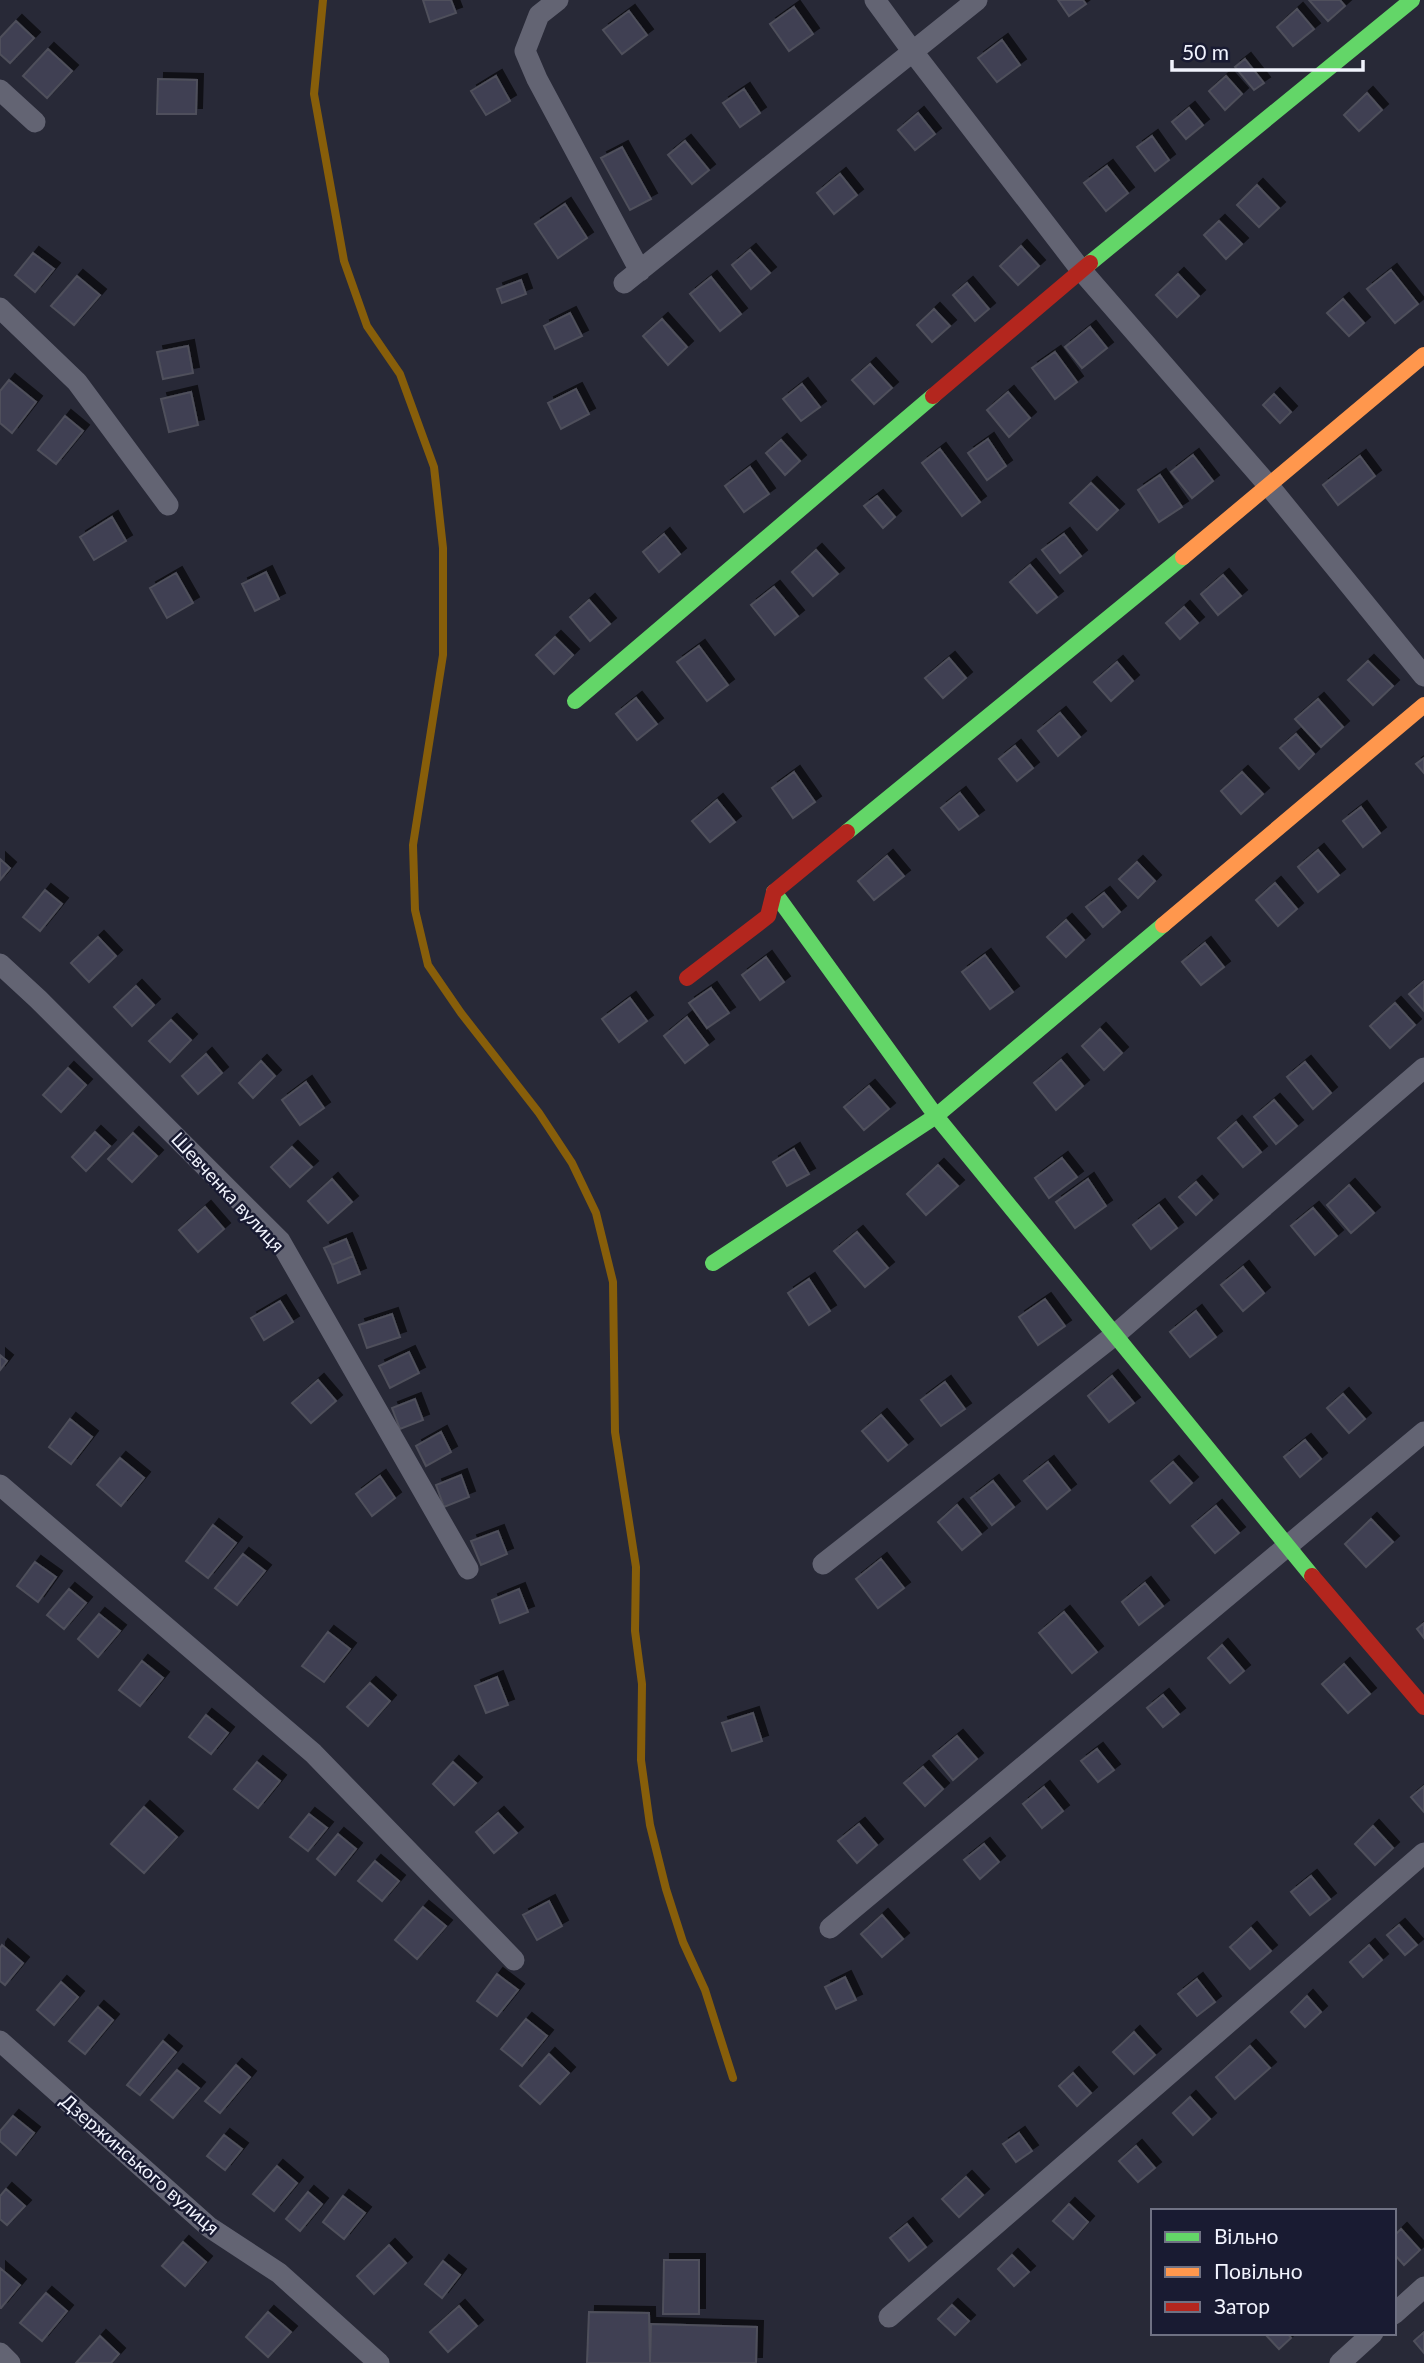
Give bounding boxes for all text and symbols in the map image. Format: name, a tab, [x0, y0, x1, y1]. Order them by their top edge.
scale bar	[1172, 28, 1363, 72]
text: 50 m	[1182, 39, 1229, 64]
street label: Шевченка вулиця	[167, 1127, 290, 1256]
street label: Дзержинського вулиця	[56, 2088, 224, 2239]
legend	[1151, 2209, 1396, 2335]
text: Вільно	[1214, 2223, 1279, 2248]
text: Повільно	[1214, 2258, 1303, 2283]
text: Затор	[1214, 2293, 1270, 2318]

